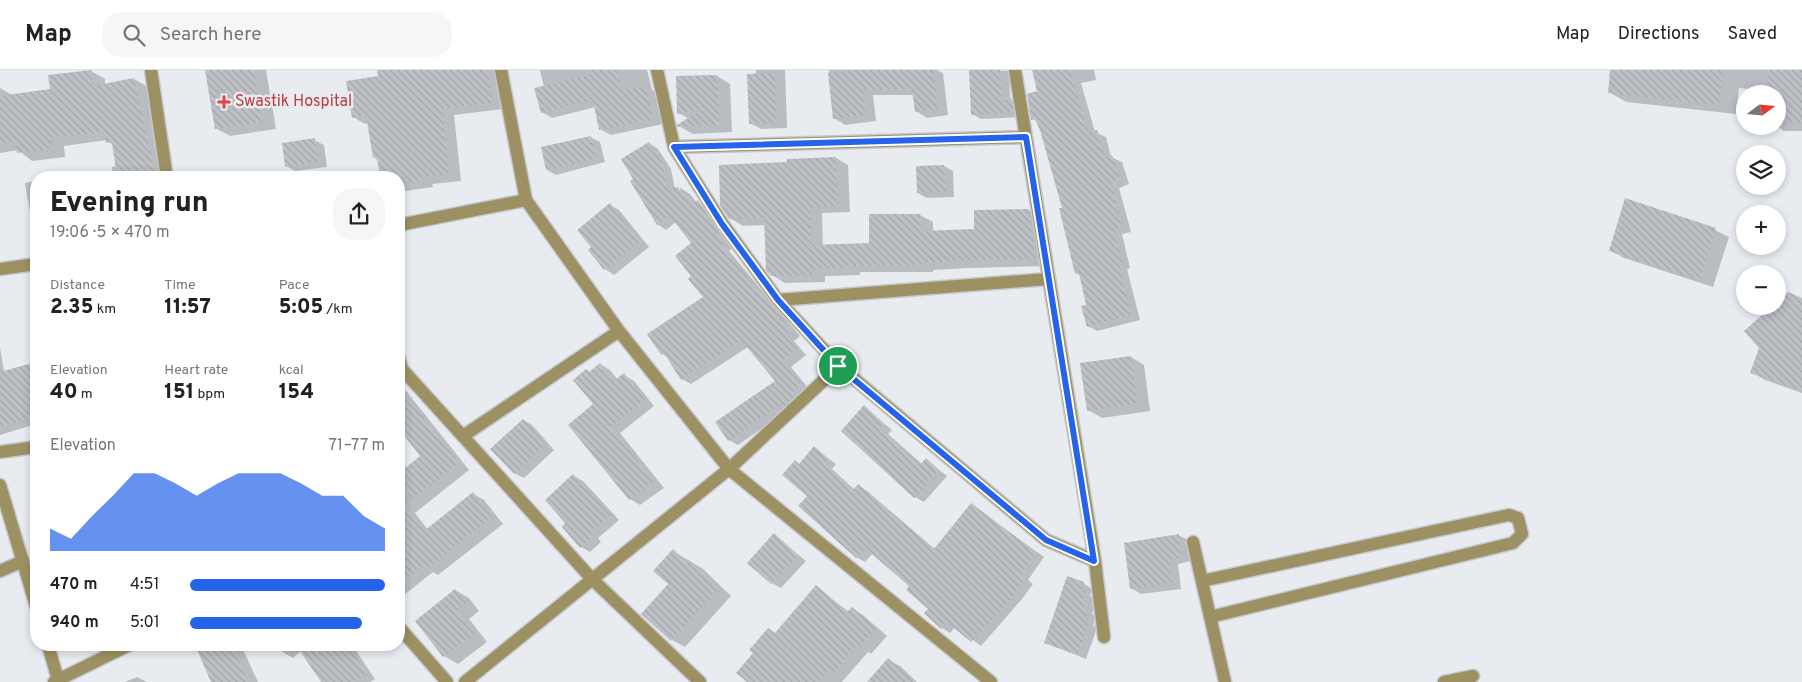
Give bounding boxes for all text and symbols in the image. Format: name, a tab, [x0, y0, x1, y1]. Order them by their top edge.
search box	[102, 12, 452, 57]
text: Map	[25, 20, 72, 50]
icon: search	[120, 21, 148, 49]
text: Search here	[160, 23, 261, 47]
text: Map	[1556, 23, 1590, 46]
text: Directions	[1618, 23, 1700, 46]
text: Saved	[1728, 23, 1777, 46]
north arrow	[1736, 85, 1786, 135]
map controls	[1736, 85, 1786, 315]
place label: Swastik Hospital	[235, 92, 352, 112]
marker: Swastik Hospital	[217, 95, 231, 109]
button: layers	[1736, 145, 1786, 195]
text: Evening run	[50, 186, 209, 222]
button: share	[333, 188, 385, 240]
button: +	[1736, 205, 1786, 255]
text: 19:06 · 5 × 470 m	[50, 223, 169, 243]
button: −	[1736, 265, 1786, 315]
text: Distance	[50, 277, 105, 294]
text: Time	[164, 277, 196, 294]
text: Pace	[279, 277, 309, 294]
text: 2.35	[50, 294, 93, 321]
text: 11:57	[164, 294, 211, 321]
text: 5:05	[279, 294, 323, 321]
text: km	[93, 301, 116, 318]
text: /km	[323, 301, 353, 318]
pin	[817, 345, 859, 387]
icon: arrive	[824, 352, 852, 380]
text: Elevation	[50, 362, 108, 379]
text: Heart rate	[164, 362, 228, 379]
text: kcal	[279, 362, 304, 379]
text: 40	[50, 379, 78, 406]
text: 151	[164, 379, 194, 406]
text: 154	[279, 379, 314, 406]
text: m	[78, 386, 93, 403]
text: bpm	[194, 386, 225, 403]
text: Elevation	[50, 436, 116, 456]
text: 71–77 m	[328, 436, 385, 456]
text: 470 m	[50, 575, 97, 595]
text: 4:51	[130, 575, 159, 595]
text: 940 m	[50, 613, 99, 633]
text: 5:01	[130, 613, 160, 633]

